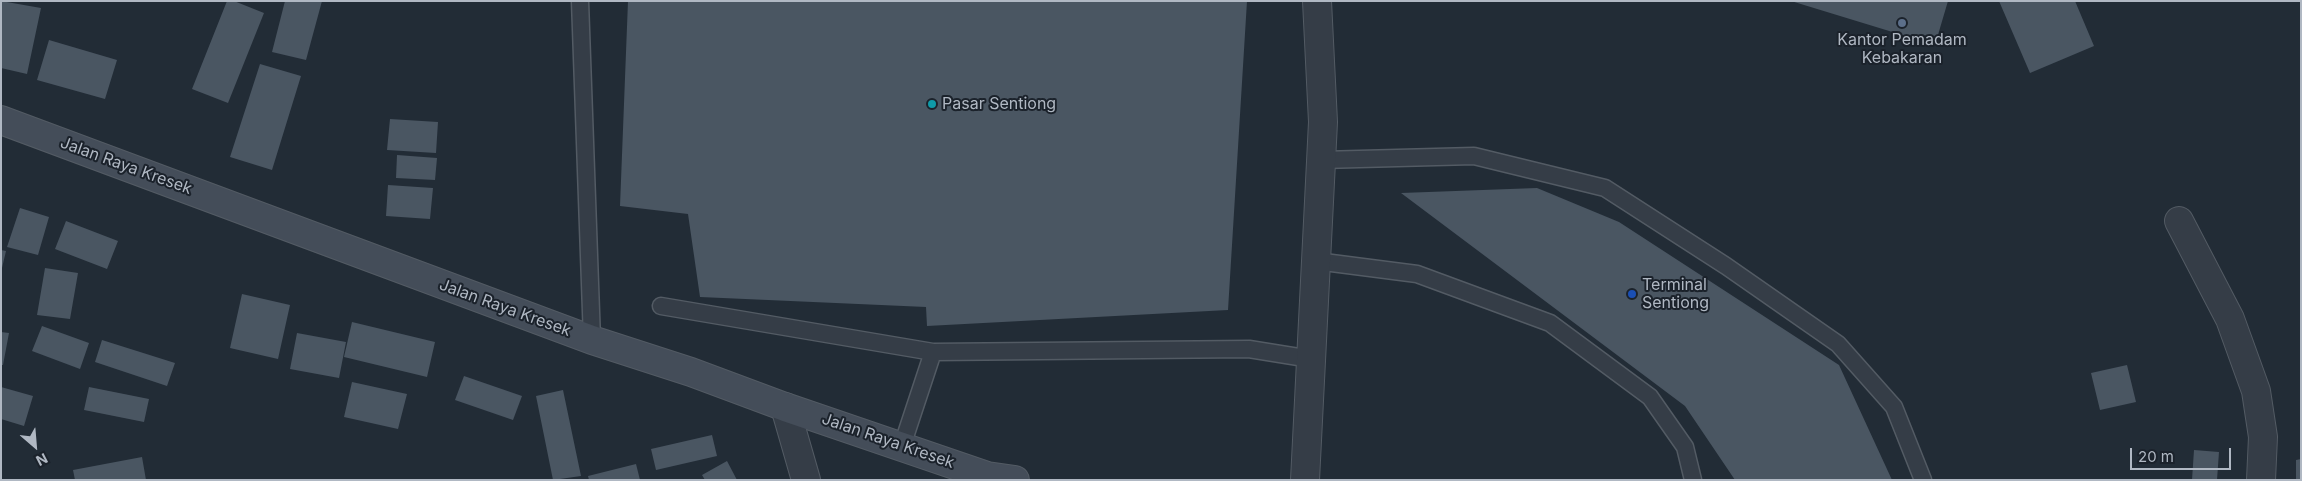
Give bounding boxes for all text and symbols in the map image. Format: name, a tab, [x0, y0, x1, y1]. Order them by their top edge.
marker: Kantor Pemadam Kebakaran	[1896, 17, 1908, 29]
place label: Kantor Pemadam Kebakaran	[1837, 30, 1967, 68]
place label: Pasar Sentiong	[942, 94, 1056, 114]
marker: Pasar Sentiong	[926, 98, 938, 110]
street label: Jalan Raya Kresek	[58, 133, 194, 199]
street label: Jalan Raya Kresek	[437, 275, 573, 341]
place label: Terminal Sentiong	[1642, 275, 1709, 313]
marker: Terminal Sentiong	[1626, 288, 1638, 300]
street label: Jalan Raya Kresek	[819, 409, 957, 473]
north arrow	[10, 421, 60, 471]
scale bar	[2132, 438, 2233, 470]
text: 20 m	[2138, 447, 2174, 466]
text: N	[33, 450, 51, 470]

